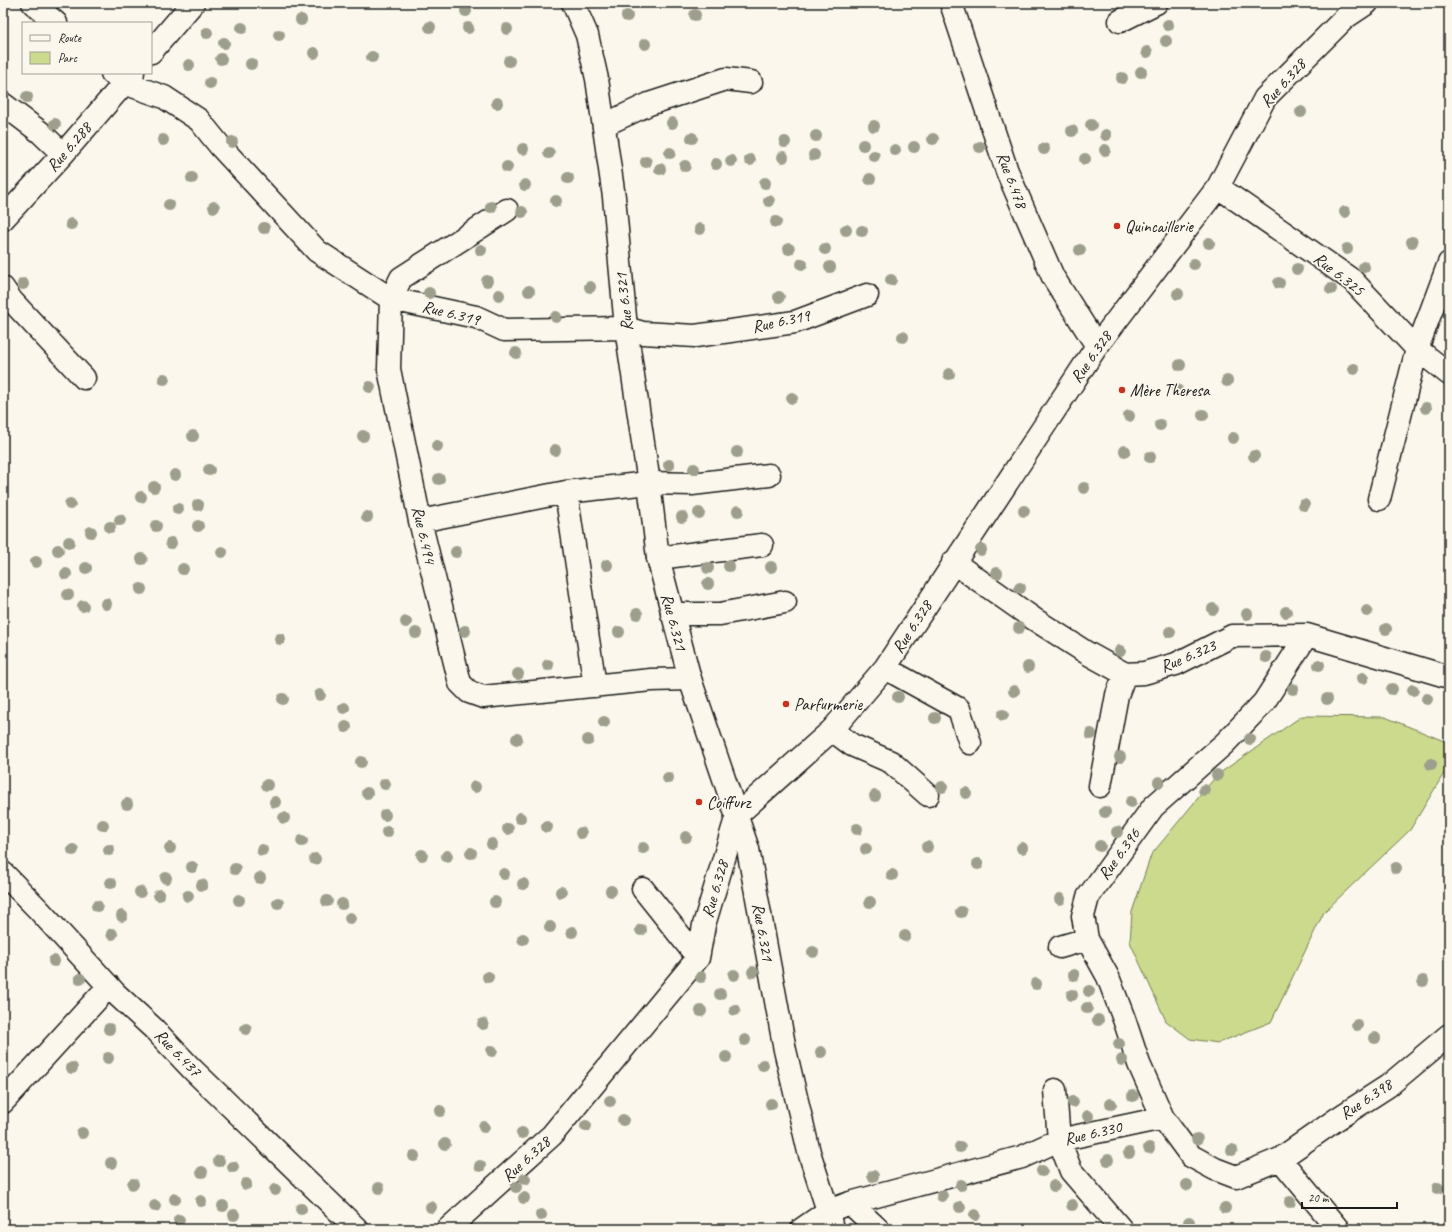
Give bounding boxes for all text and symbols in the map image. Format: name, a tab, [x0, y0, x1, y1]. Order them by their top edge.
legend	[22, 22, 152, 74]
text: Route	[58, 30, 82, 46]
text: Parc	[58, 50, 78, 66]
street label: Rue 6.328	[1256, 52, 1312, 112]
street label: Rue 6.288	[42, 116, 98, 176]
street label: Rue 6.478	[992, 149, 1033, 213]
place label: Quincaillerie	[1125, 216, 1194, 237]
marker: Quincaillerie	[1112, 221, 1122, 231]
street label: Rue 6.325	[1309, 248, 1370, 301]
street label: Rue 6.321	[610, 270, 638, 332]
street label: Rue 6.319	[420, 296, 483, 331]
street label: Rue 6.319	[750, 304, 813, 337]
street label: Rue 6.328	[1066, 325, 1118, 387]
place label: Mère Theresa	[1130, 380, 1211, 401]
marker: Mère Theresa	[1117, 385, 1127, 395]
street label: Rue 6.494	[407, 504, 441, 568]
street label: Rue 6.321	[656, 591, 692, 654]
street label: Rue 6.328	[887, 595, 938, 657]
street label: Rue 6.323	[1157, 634, 1220, 677]
place label: Parfurmerie	[794, 694, 863, 715]
marker: Parfurmerie	[781, 699, 791, 709]
place label: Coiffurz	[707, 792, 752, 813]
marker: Coiffurz	[694, 797, 704, 807]
street label: Rue 6.396	[1093, 823, 1145, 884]
street label: Rue 6.328	[697, 856, 734, 920]
street label: Rue 6.321	[748, 901, 779, 964]
street label: Rue 6.437	[150, 1025, 207, 1082]
street label: Rue 6.398	[1336, 1073, 1398, 1124]
street label: Rue 6.330	[1062, 1116, 1125, 1150]
street label: Rue 6.328	[497, 1130, 557, 1186]
scale bar	[1302, 1184, 1397, 1210]
text: 20 m	[1308, 1190, 1330, 1206]

